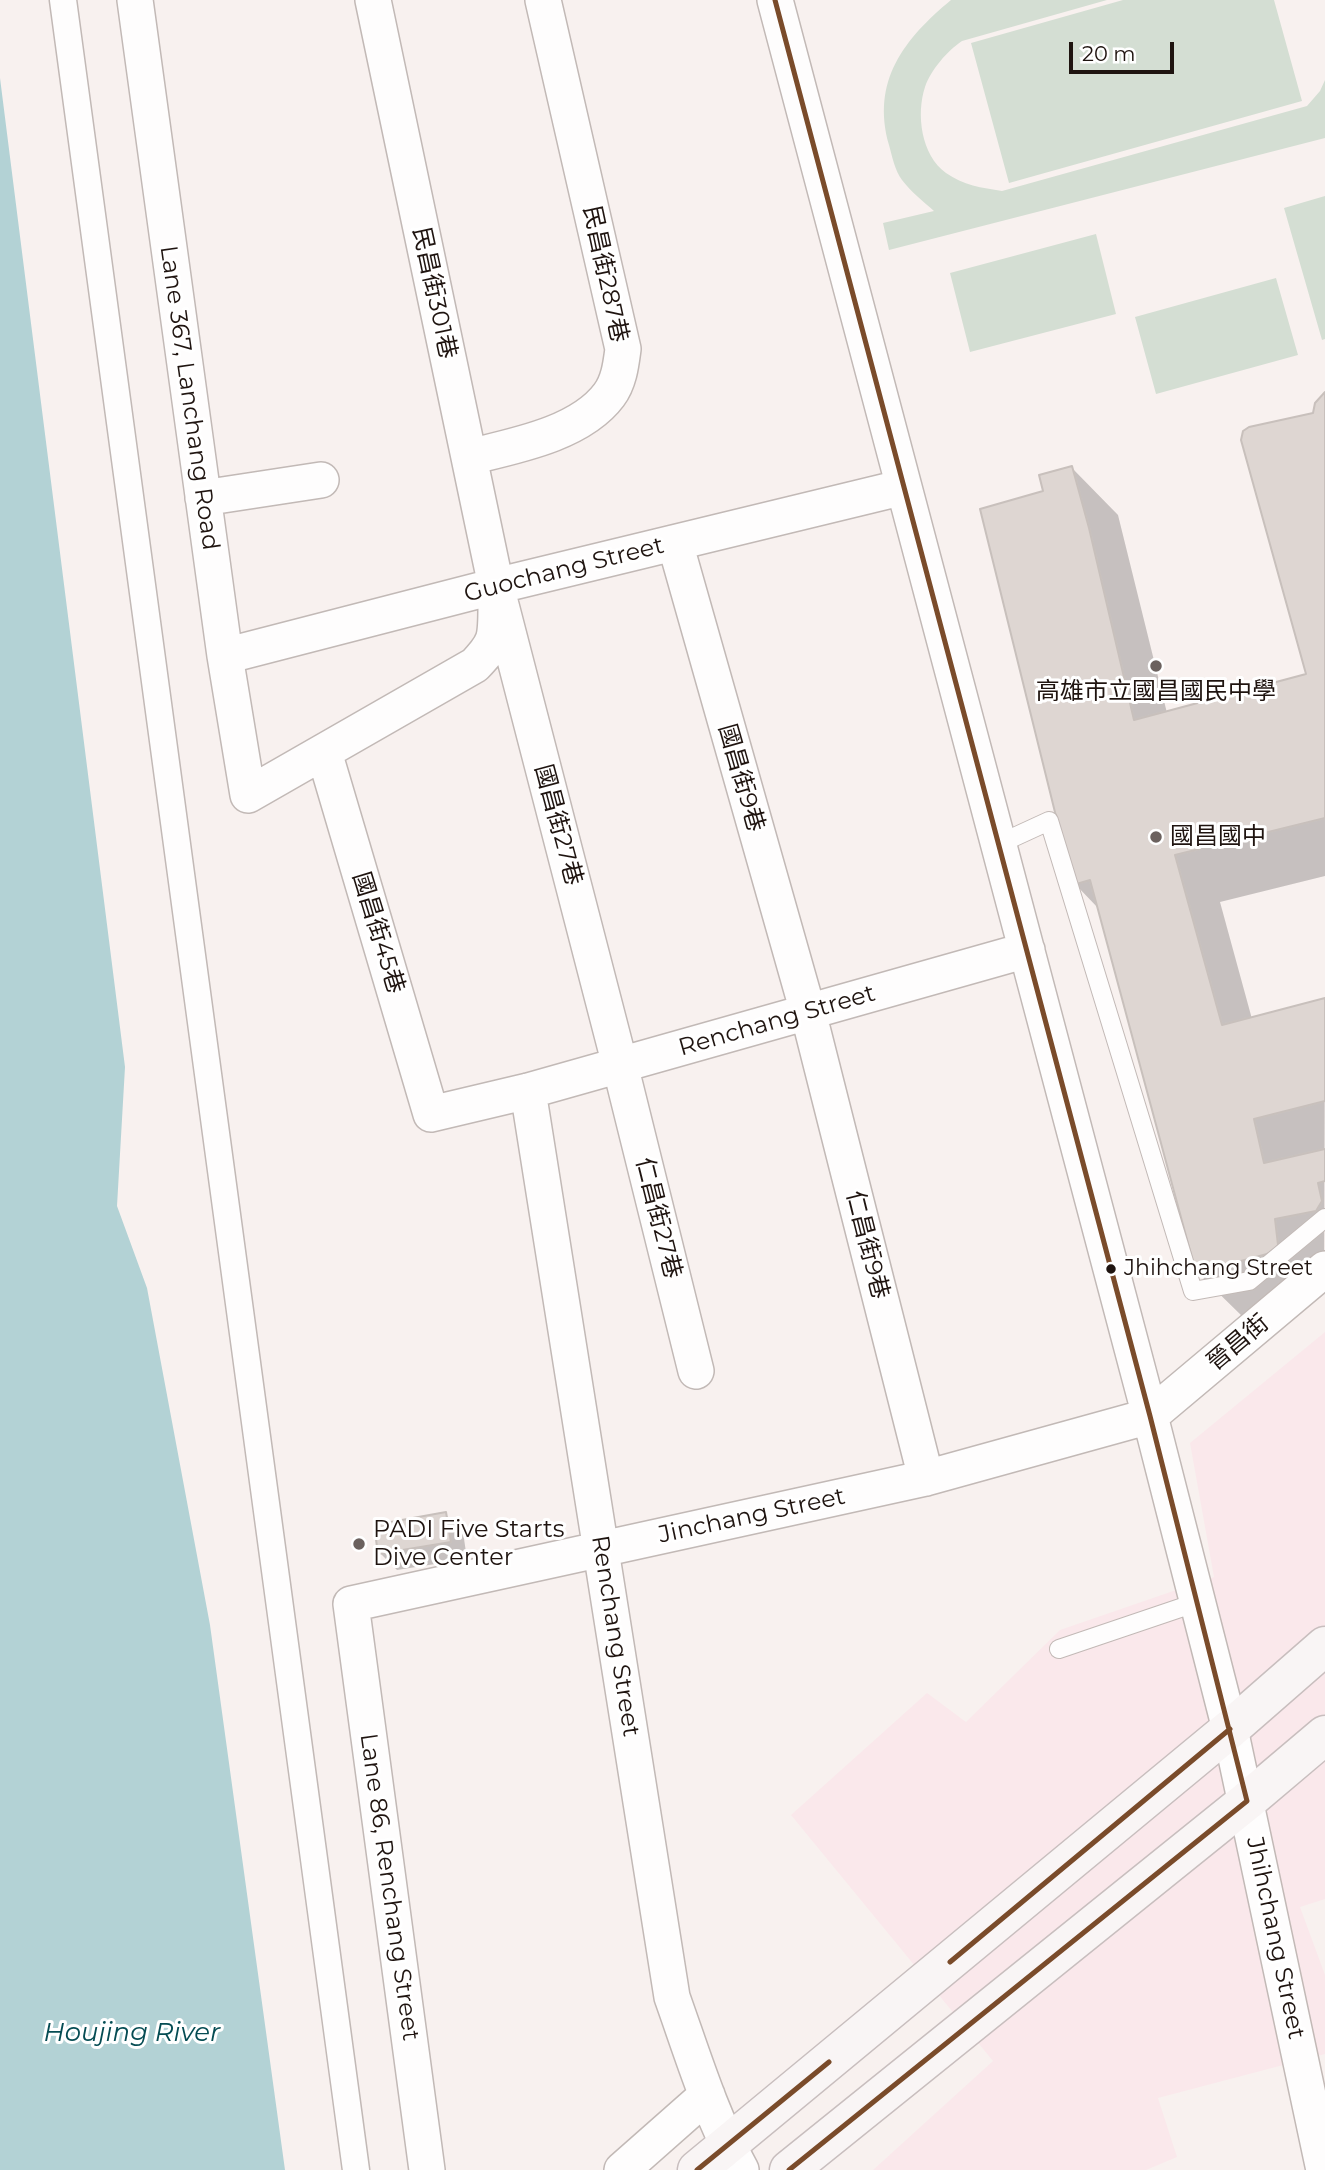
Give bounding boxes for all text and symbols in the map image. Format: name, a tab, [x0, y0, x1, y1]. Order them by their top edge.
scale bar	[1073, 28, 1178, 72]
text: 20 m	[1082, 41, 1136, 66]
street label: 民昌街287巷	[576, 203, 634, 345]
street label: 民昌街301巷	[406, 224, 462, 362]
street label: Lane 367, Lanchang Road	[153, 244, 225, 552]
street label: Guochang Street	[461, 531, 667, 609]
marker: 高雄市立國昌國民中學	[1148, 658, 1164, 674]
place label: 高雄市立國昌國民中學	[1036, 678, 1276, 706]
street label: 國昌街9巷	[712, 721, 770, 835]
street label: 國昌街27巷	[528, 762, 588, 888]
place label: 國昌國中	[1170, 823, 1266, 851]
marker: 國昌國中	[1148, 829, 1164, 845]
street label: 國昌街45巷	[346, 869, 410, 997]
street label: Renchang Street	[675, 979, 879, 1063]
street label: 仁昌街27巷	[629, 1154, 687, 1282]
street label: 仁昌街9巷	[840, 1188, 894, 1302]
place label: Jhihchang Street	[1124, 1256, 1313, 1282]
marker: Jhihchang Street	[1104, 1262, 1118, 1276]
street label: 晉昌街	[1201, 1309, 1275, 1377]
street label: Jinchang Street	[656, 1482, 848, 1550]
place label: PADI Five Starts Dive Center	[373, 1516, 564, 1572]
street label: Renchang Street	[585, 1533, 645, 1739]
marker: PADI Five Starts Dive Center	[351, 1536, 367, 1552]
street label: Lane 86, Renchang Street	[353, 1731, 425, 2043]
street label: Jhihchang Street	[1239, 1834, 1311, 2042]
water label: Houjing River	[44, 2017, 220, 2049]

